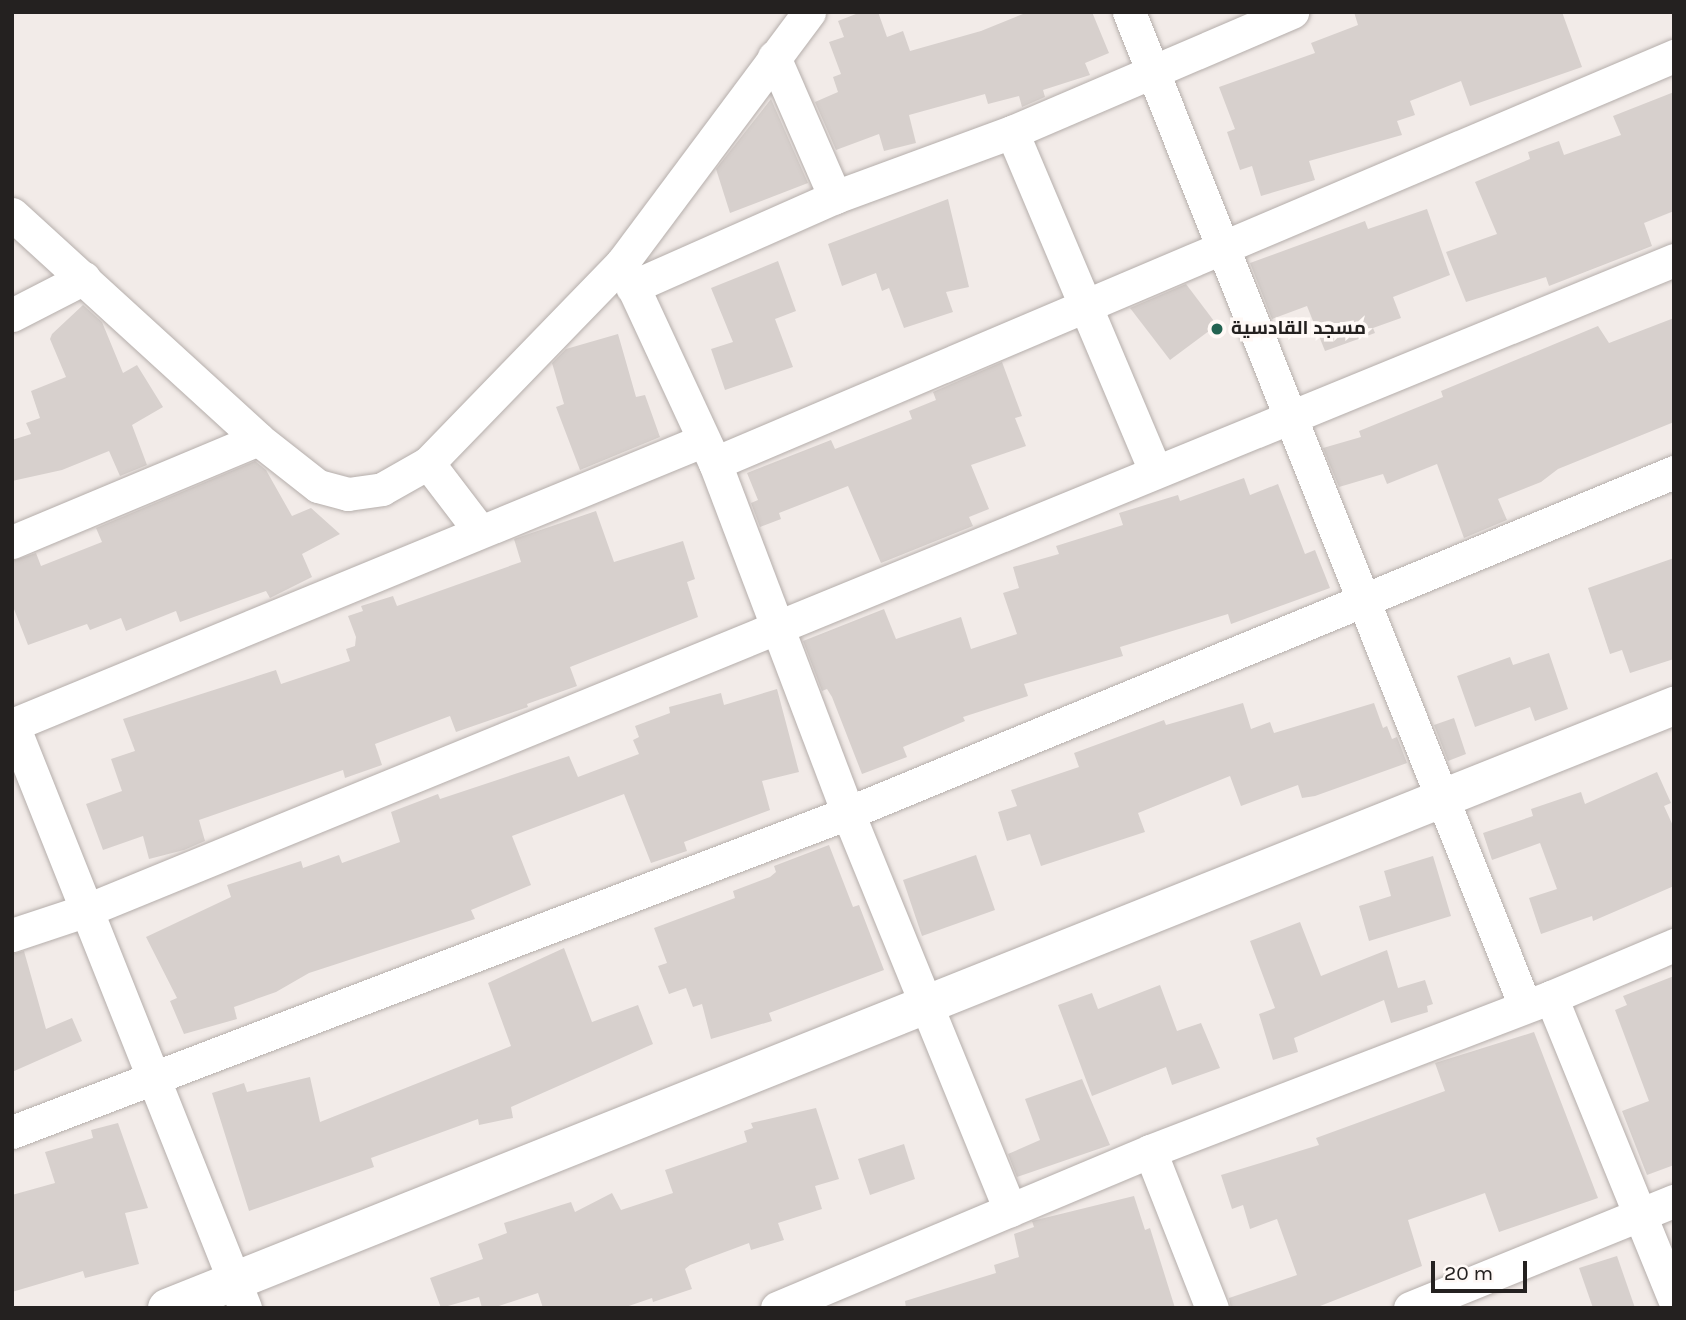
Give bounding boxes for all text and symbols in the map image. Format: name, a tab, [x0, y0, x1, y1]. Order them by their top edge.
place label: مسجد القادسية	[1231, 318, 1366, 340]
marker: مسجد القادسية	[1209, 321, 1225, 337]
scale bar	[1434, 1246, 1530, 1290]
text: 20 m	[1444, 1261, 1493, 1285]

